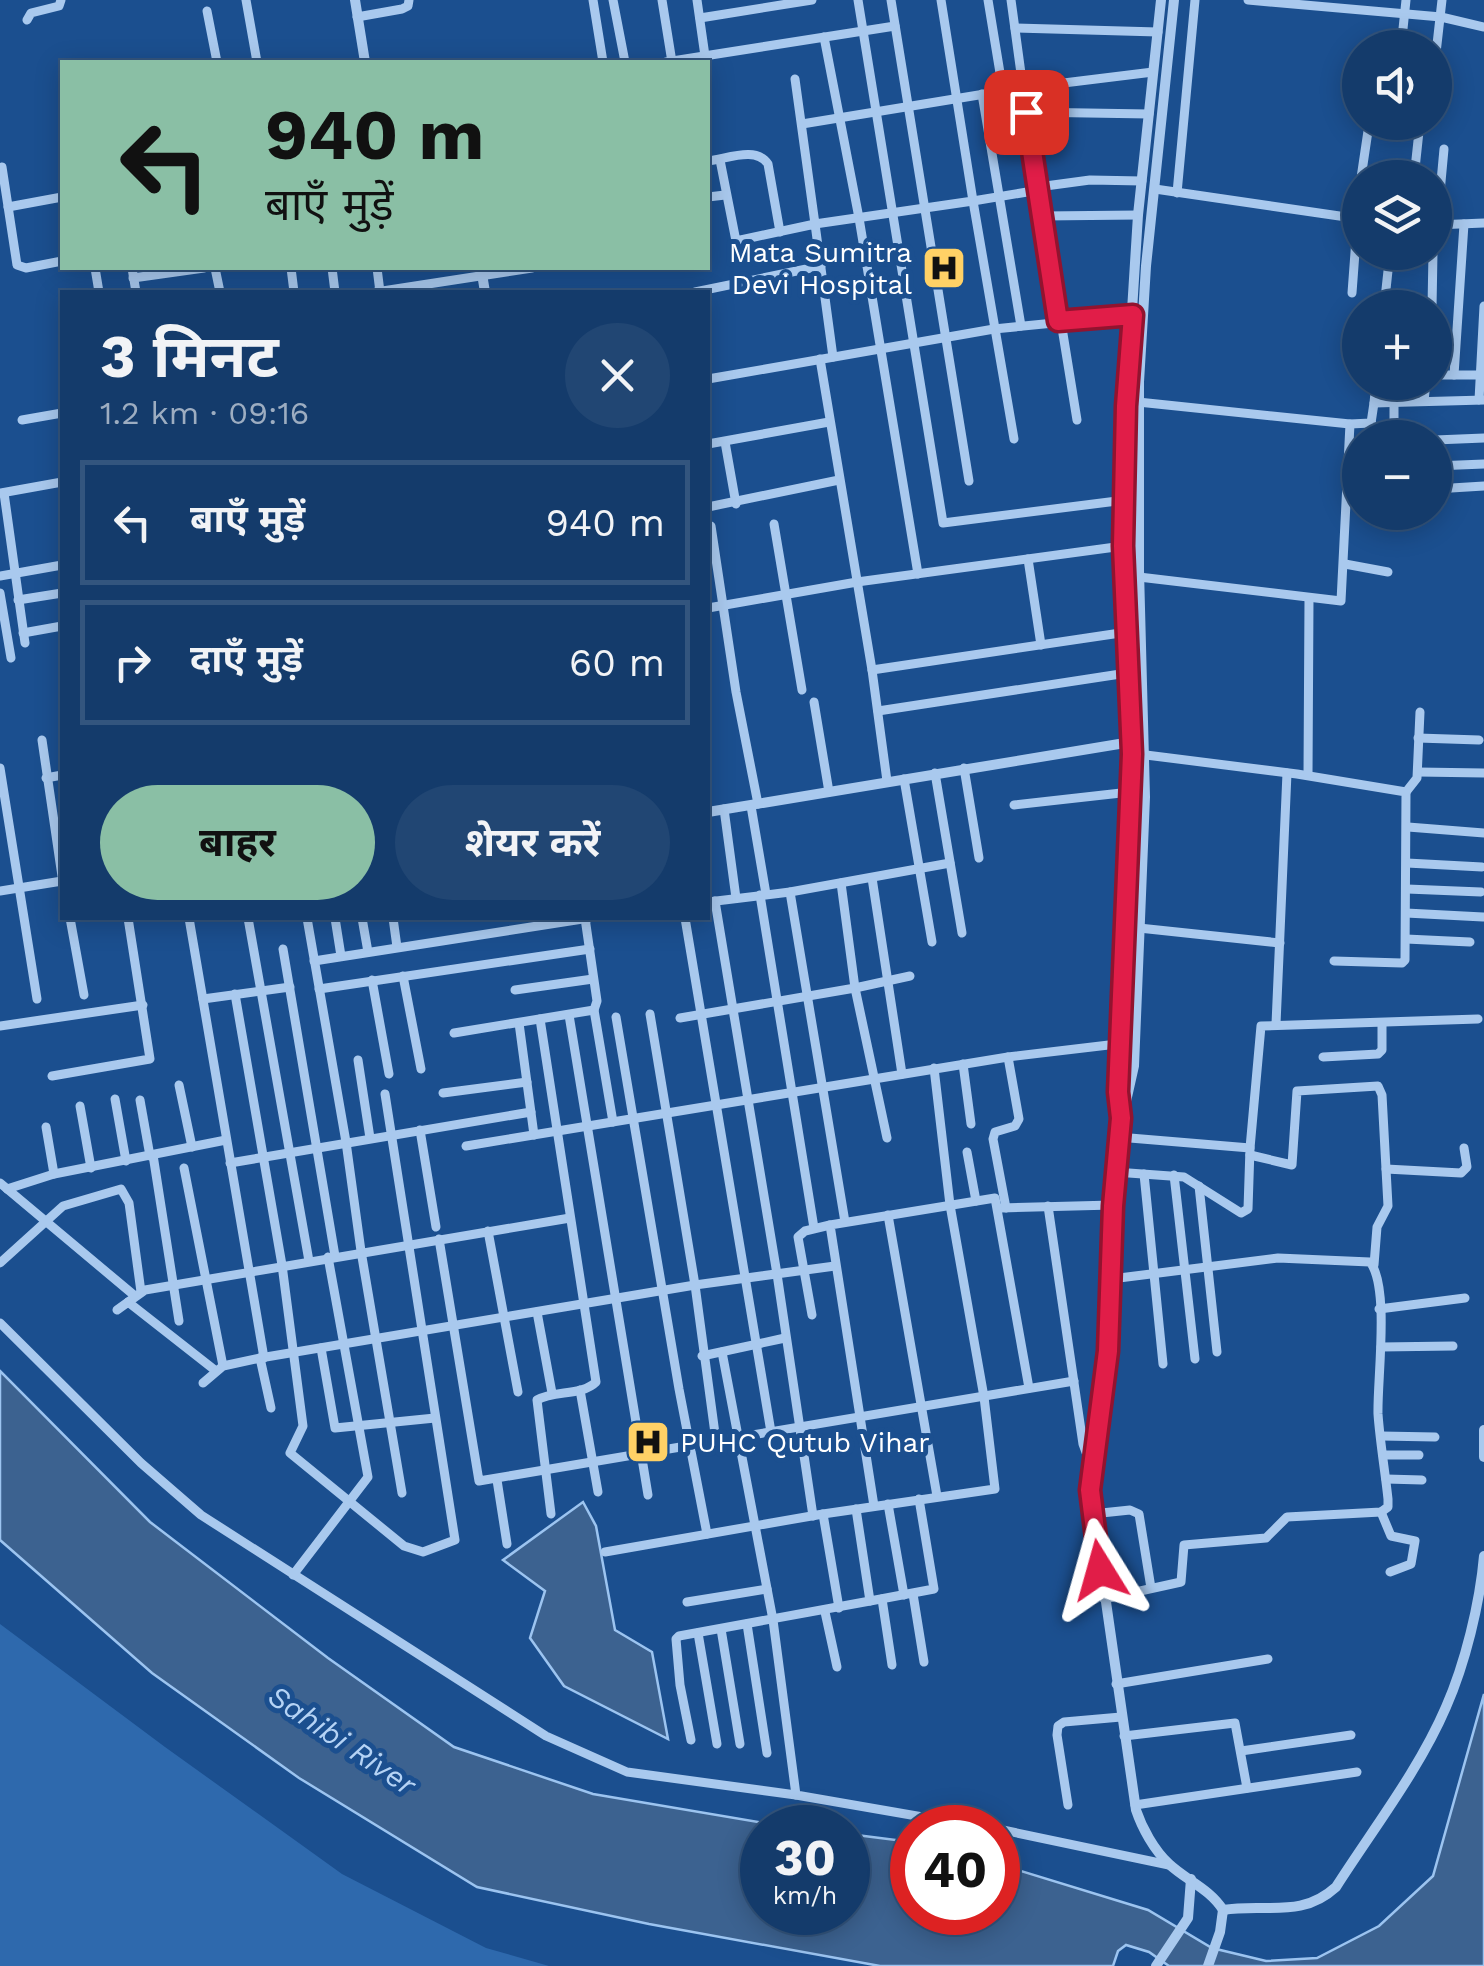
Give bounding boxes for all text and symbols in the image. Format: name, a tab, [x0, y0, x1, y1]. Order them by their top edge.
map controls	[1342, 30, 1452, 530]
button: sound	[1342, 30, 1452, 140]
pin	[984, 70, 1069, 155]
icon: arrive	[999, 85, 1054, 140]
text: 940 m	[265, 94, 484, 176]
icon: left	[100, 100, 230, 230]
button: layers	[1342, 160, 1452, 270]
text: बाएँ मुड़ें	[265, 178, 394, 231]
place label: Mata Sumitra Devi Hospital	[729, 236, 912, 301]
hospital icon: Mata Sumitra Devi Hospital	[921, 245, 967, 291]
button: +	[1342, 290, 1452, 400]
text: 3 मिनट	[100, 321, 279, 392]
button: close	[565, 323, 670, 428]
text: 1.2 km · 09:16	[100, 394, 309, 432]
button: −	[1342, 420, 1452, 530]
icon: left	[105, 495, 160, 550]
text: बाएँ मुड़ें	[190, 497, 305, 541]
text: 940 m	[546, 501, 665, 545]
icon: right	[105, 635, 160, 690]
text: दाएँ मुड़ें	[190, 637, 303, 681]
text: 60 m	[569, 641, 665, 685]
button: बाहर	[100, 785, 375, 900]
button: शेयर करें	[395, 785, 670, 900]
hospital icon: PUHC Qutub Vihar	[625, 1419, 671, 1465]
place label: PUHC Qutub Vihar	[680, 1426, 930, 1459]
position arrow	[1048, 1518, 1152, 1622]
water label: Sahibi River	[261, 1678, 424, 1803]
speed limit sign: 40	[890, 1805, 1020, 1935]
text: 30	[774, 1828, 836, 1887]
text: km/h	[773, 1881, 837, 1910]

